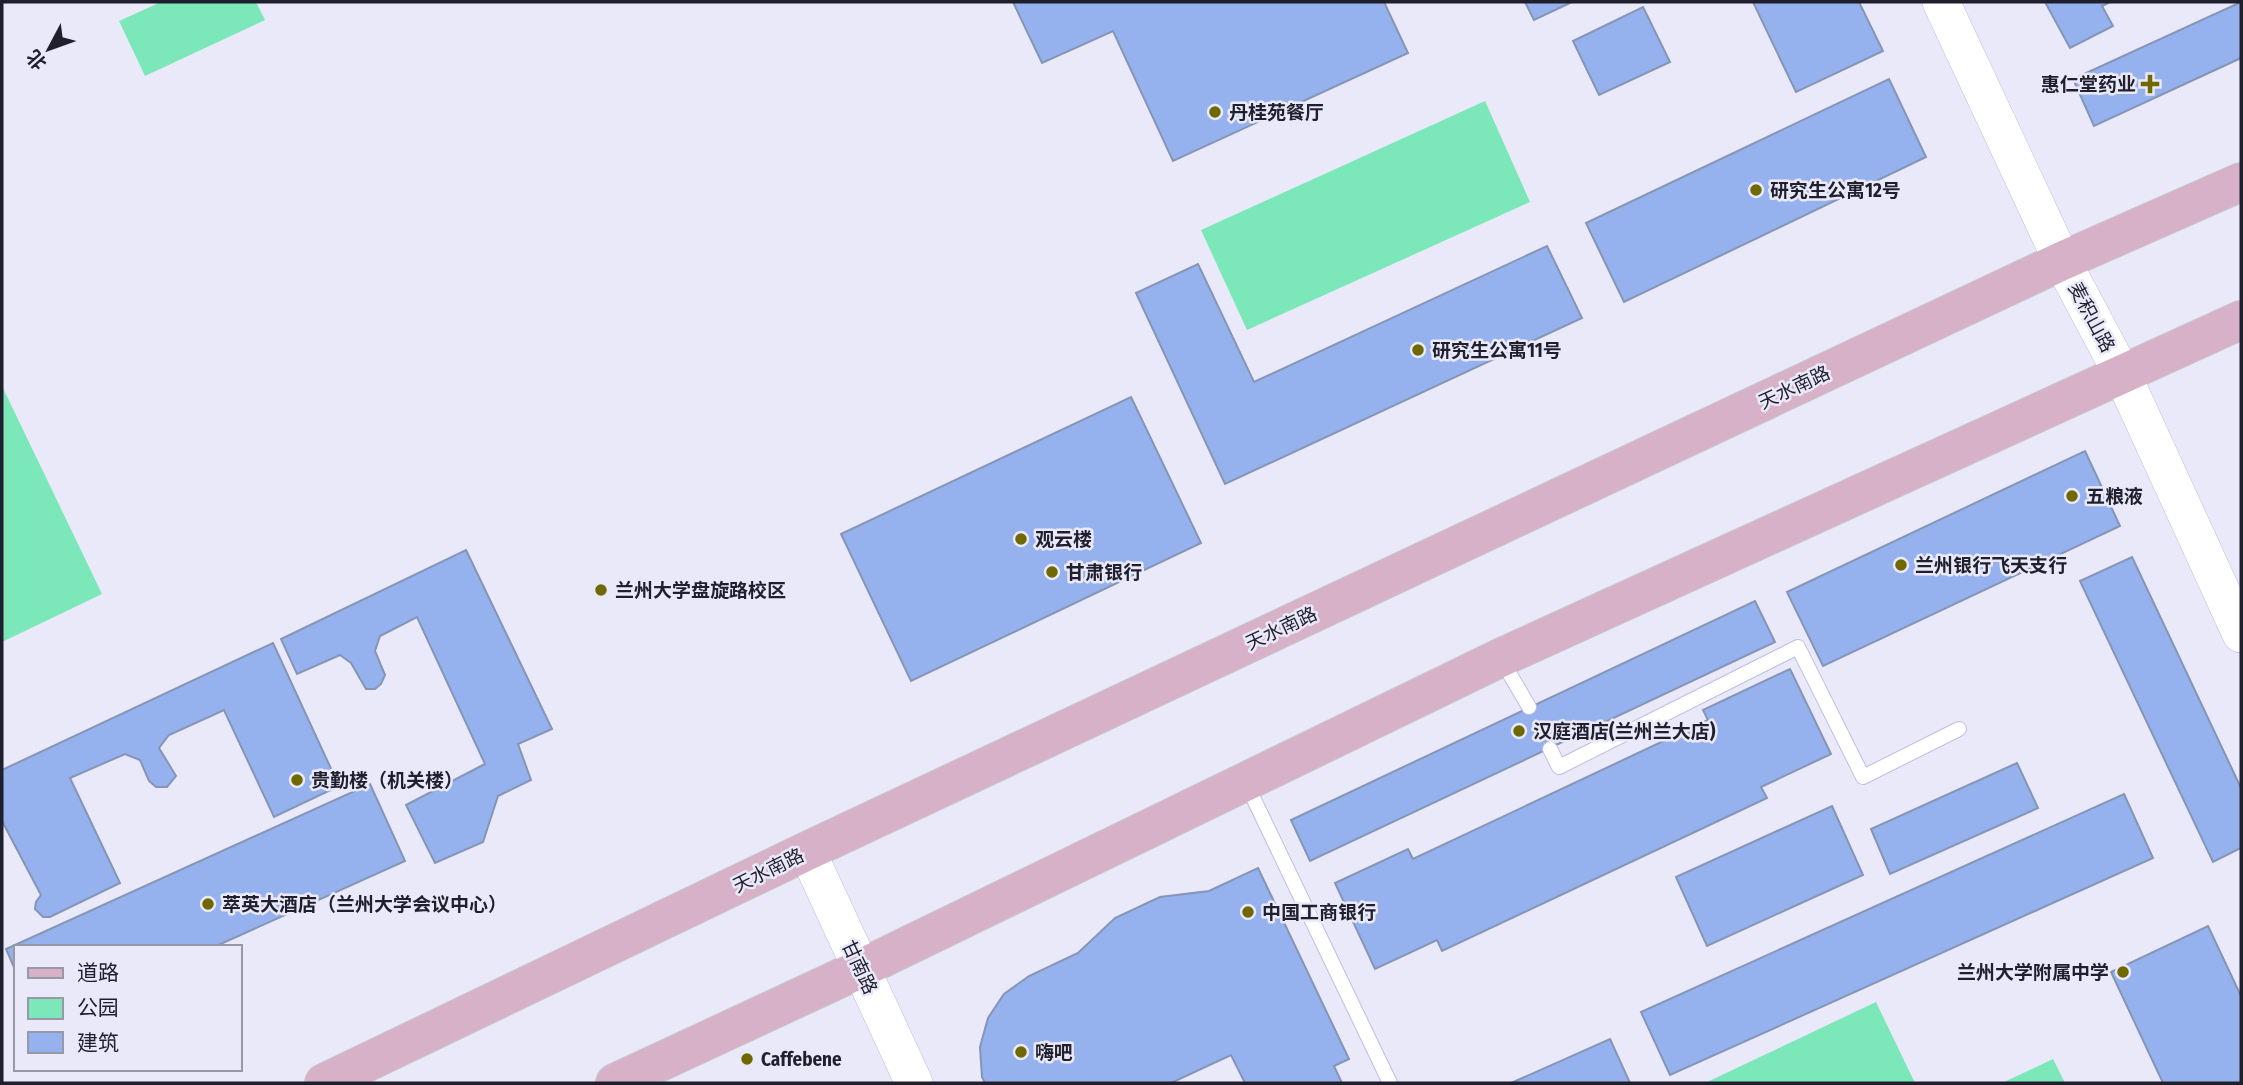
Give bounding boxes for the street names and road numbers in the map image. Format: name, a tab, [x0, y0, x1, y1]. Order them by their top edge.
street label: 麦积山路	[2064, 278, 2120, 356]
street label: 天水南路	[1755, 361, 1834, 414]
street label: 天水南路	[1242, 602, 1321, 655]
street label: 天水南路	[729, 843, 807, 897]
street label: 甘南路	[837, 937, 882, 998]

